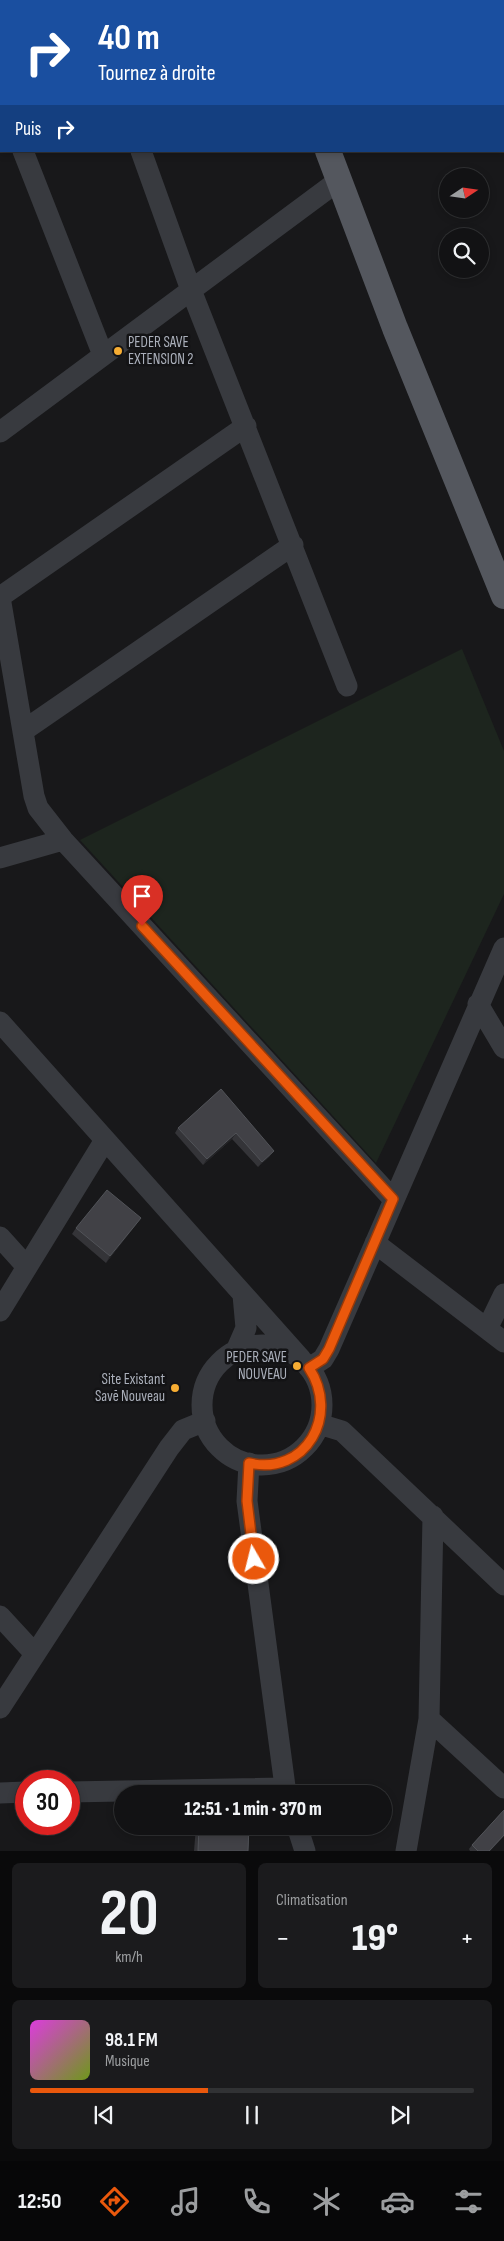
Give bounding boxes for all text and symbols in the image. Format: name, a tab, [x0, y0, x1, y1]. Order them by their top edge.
text: 40 m	[98, 17, 160, 60]
icon: right	[15, 20, 80, 85]
text: Tournez à droite	[98, 60, 215, 87]
icon: right	[51, 115, 79, 143]
text: Puis	[15, 118, 41, 141]
north arrow	[439, 168, 489, 218]
map controls	[439, 168, 489, 278]
button: search	[439, 228, 489, 278]
place label: PEDER SAVE EXTENSION 2	[128, 333, 194, 369]
marker: PEDER SAVE EXTENSION 2	[112, 345, 124, 357]
pin	[121, 875, 163, 926]
icon: arrive	[128, 882, 156, 910]
place label: PEDER SAVE NOUVEAU	[226, 1348, 287, 1384]
marker: PEDER SAVE NOUVEAU	[291, 1360, 303, 1372]
place label: Site Existant Savē Nouveau	[95, 1370, 165, 1406]
marker: Site Existant Savē Nouveau	[169, 1382, 181, 1394]
position arrow	[227, 1532, 279, 1584]
speed limit sign: 30	[15, 1770, 80, 1835]
text: 12:51 · 1 min · 370 m	[184, 1798, 322, 1821]
text: 20	[99, 1876, 159, 1954]
text: Climatisation	[276, 1891, 348, 1910]
text: 19°	[352, 1916, 398, 1961]
text: −	[276, 1922, 290, 1955]
text: +	[460, 1922, 474, 1955]
text: km/h	[115, 1948, 143, 1967]
text: 98.1 FM	[105, 2029, 158, 2052]
text: Musique	[105, 2052, 150, 2071]
icon: previous	[90, 2101, 118, 2129]
icon: pause	[238, 2101, 266, 2129]
icon: next	[386, 2101, 414, 2129]
icon: directions	[97, 2184, 132, 2219]
icon: music	[168, 2184, 203, 2219]
icon: phone	[239, 2184, 274, 2219]
icon: climate	[309, 2184, 344, 2219]
icon: car	[380, 2184, 415, 2219]
icon: filters	[451, 2184, 486, 2219]
text: 12:50	[18, 2188, 61, 2215]

